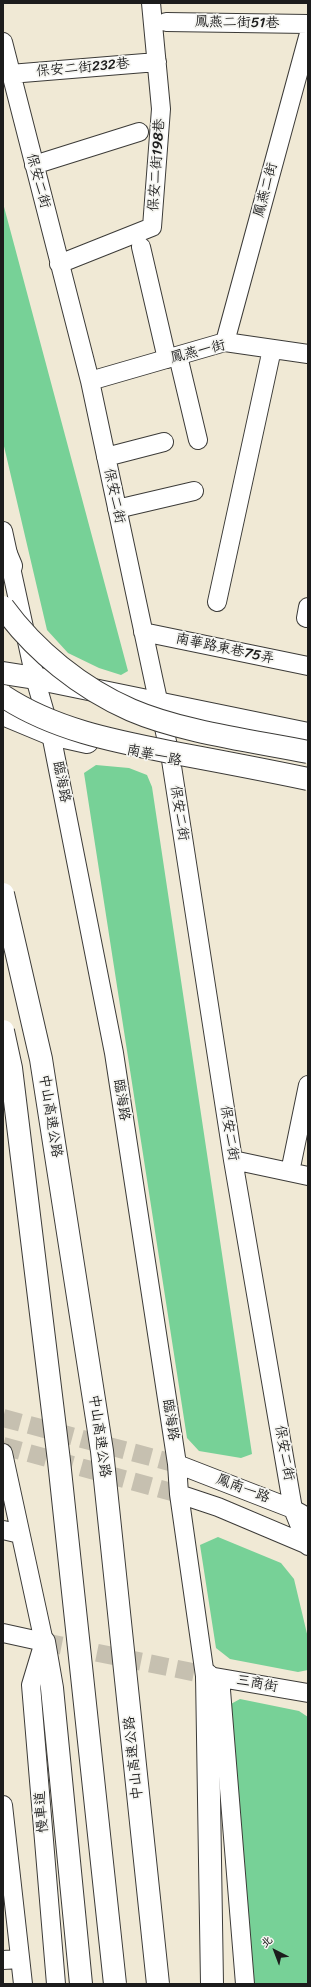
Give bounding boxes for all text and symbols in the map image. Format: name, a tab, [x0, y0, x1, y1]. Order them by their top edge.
street label: 鳳燕二街51巷	[195, 14, 279, 32]
street label: 保安二街232巷	[36, 56, 130, 80]
street label: 保安二街198巷	[145, 118, 169, 212]
street label: 保安二街	[23, 152, 53, 210]
street label: 鳳燕二街	[251, 161, 281, 219]
street label: 鳳燕一街	[169, 337, 227, 367]
street label: 保安二街	[100, 467, 128, 525]
street label: 南華路東巷75弄	[174, 630, 276, 668]
street label: 南華一路	[125, 742, 183, 770]
street label: 臨海路	[49, 760, 73, 804]
street label: 保安二街	[166, 784, 192, 842]
street label: 中山高速公路	[35, 1073, 65, 1159]
street label: 臨海路	[109, 1078, 133, 1122]
street label: 保安二街	[216, 1104, 242, 1162]
street label: 中山高速公路	[85, 1393, 113, 1479]
street label: 臨海路	[158, 1398, 182, 1442]
street label: 保安二街	[271, 1424, 297, 1482]
street label: 鳳南一路	[214, 1471, 272, 1507]
street label: 三商街	[235, 1672, 279, 1696]
street label: 中山高速公路	[121, 1715, 147, 1801]
street label: 慢車道	[32, 1790, 52, 1834]
north arrow	[255, 1931, 295, 1971]
text: 北	[256, 1931, 277, 1952]

